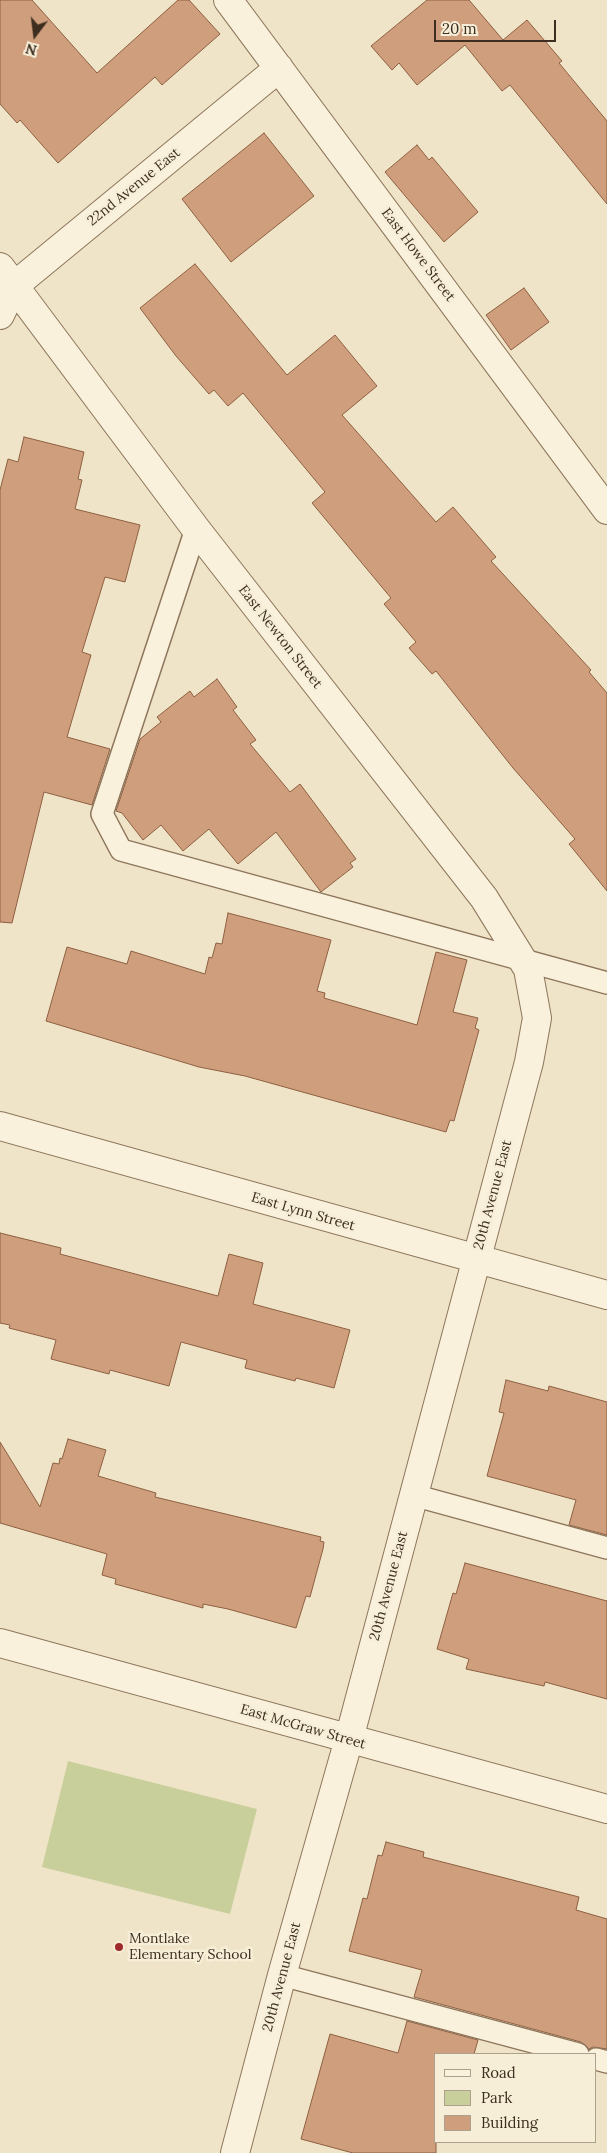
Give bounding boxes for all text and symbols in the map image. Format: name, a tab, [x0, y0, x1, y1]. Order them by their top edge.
north arrow	[10, 10, 60, 60]
scale bar	[437, 10, 560, 42]
text: 20 m	[442, 19, 477, 38]
text: N	[24, 39, 39, 60]
street label: 22nd Avenue East	[84, 144, 184, 230]
street label: East Howe Street	[378, 205, 458, 305]
street label: East Newton Street	[235, 582, 325, 692]
street label: 20th Avenue East	[470, 1138, 516, 1252]
street label: East Lynn Street	[249, 1189, 357, 1235]
street label: 20th Avenue East	[366, 1529, 412, 1643]
street label: East McGraw Street	[238, 1701, 368, 1753]
street label: 20th Avenue East	[259, 1920, 305, 2034]
place label: Montlake Elementary School	[129, 1931, 252, 1964]
marker: Montlake Elementary School	[113, 1941, 125, 1953]
legend	[434, 2053, 597, 2143]
text: Road	[481, 2063, 516, 2082]
text: Park	[481, 2088, 512, 2107]
text: Building	[481, 2113, 538, 2132]

